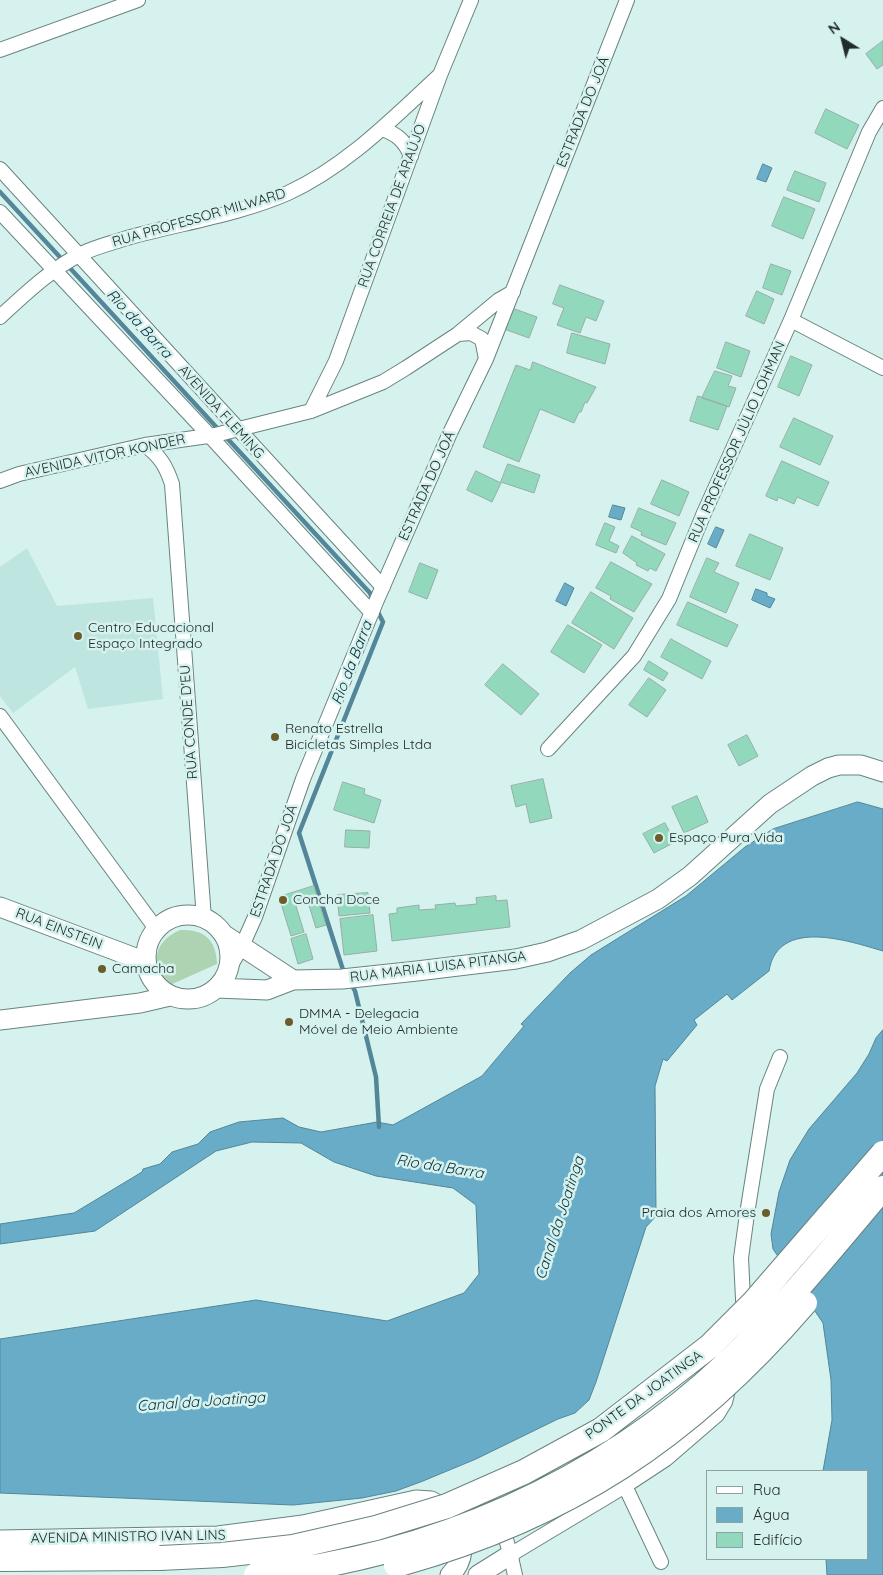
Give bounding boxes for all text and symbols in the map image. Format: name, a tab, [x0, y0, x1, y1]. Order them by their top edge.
north arrow	[818, 15, 868, 65]
text: N	[825, 18, 844, 38]
street label: ESTRADA DO JOÁ	[553, 54, 613, 170]
street label: RUA CORREIA DE ARAÚJO	[355, 122, 429, 290]
street label: RUA PROFESSOR MILWARD	[110, 185, 288, 251]
water label: Rio da Barra	[102, 286, 176, 362]
street label: RUA PROFESSOR JÚLIO LOHMAN	[685, 339, 789, 545]
street label: AVENIDA FLEMING	[175, 362, 267, 462]
street label: ESTRADA DO JOÁ	[395, 429, 459, 543]
street label: AVENIDA VITOR KONDER	[23, 431, 187, 481]
water label: Rio da Barra	[328, 619, 376, 707]
place label: Centro Educacional Espaço Integrado	[88, 620, 214, 652]
marker: Centro Educacional Espaço Integrado	[72, 630, 84, 642]
street label: RUA CONDE D'EU	[177, 664, 201, 780]
place label: Renato Estrella Bicicletas Simples Ltda	[285, 721, 432, 754]
marker: Renato Estrella Bicicletas Simples Ltda	[269, 731, 281, 743]
street label: ESTRADA DO JOÁ	[247, 802, 301, 920]
place label: Espaço Pura Vida	[669, 830, 783, 846]
marker: Espaço Pura Vida	[653, 832, 665, 844]
place label: Concha Doce	[293, 892, 380, 908]
marker: Concha Doce	[277, 894, 289, 906]
street label: RUA EINSTEIN	[13, 905, 105, 953]
street label: RUA MARIA LUISA PITANGA	[349, 948, 527, 986]
place label: Camacha	[112, 961, 175, 977]
marker: Camacha	[96, 963, 108, 975]
place label: DMMA - Delegacia Móvel de Meio Ambiente	[299, 1006, 458, 1038]
marker: DMMA - Delegacia Móvel de Meio Ambiente	[283, 1016, 295, 1028]
water label: Rio da Barra	[395, 1151, 485, 1183]
water label: Canal da Joatinga	[532, 1154, 588, 1282]
place label: Praia dos Amores	[641, 1205, 756, 1221]
marker: Praia dos Amores	[760, 1207, 772, 1219]
street label: PONTE DA JOATINGA	[582, 1347, 706, 1443]
water label: Canal da Joatinga	[136, 1389, 266, 1415]
legend	[706, 1470, 868, 1560]
text: Rua	[753, 1480, 781, 1499]
text: Água	[753, 1505, 790, 1524]
street label: AVENIDA MINISTRO IVAN LINS	[30, 1527, 226, 1547]
text: Edifício	[753, 1530, 802, 1549]

